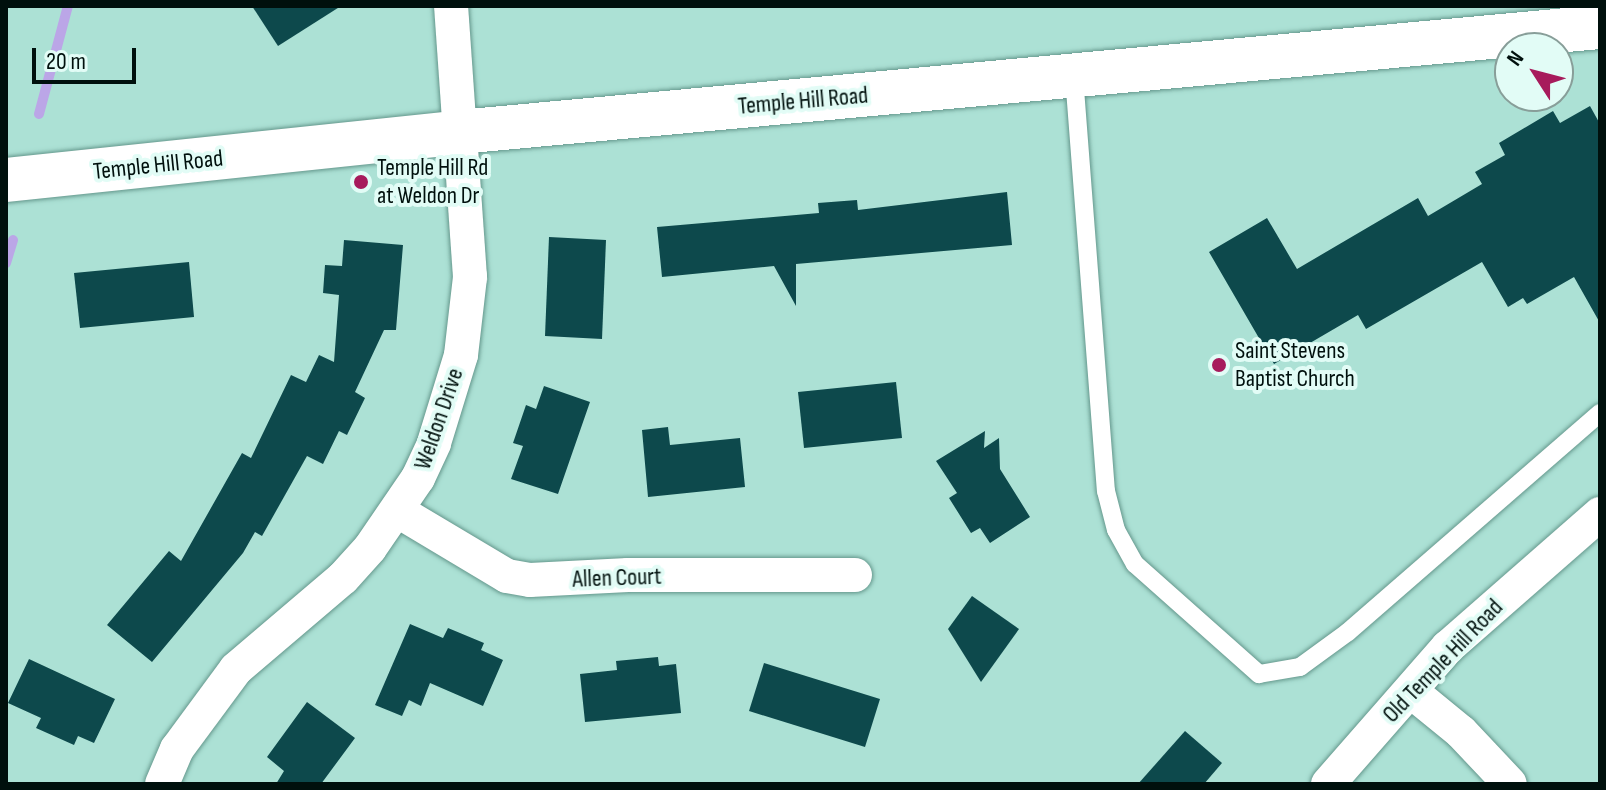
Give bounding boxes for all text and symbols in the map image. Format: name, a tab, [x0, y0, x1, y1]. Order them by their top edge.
scale bar	[36, 32, 140, 82]
north arrow	[1494, 32, 1574, 112]
text: N	[1501, 46, 1530, 71]
text: 20 m	[46, 47, 86, 76]
street label: Temple Hill Road	[737, 81, 869, 121]
street label: Temple Hill Road	[92, 144, 224, 186]
place label: Temple Hill Rd at Weldon Dr	[377, 154, 488, 210]
marker: Temple Hill Rd at Weldon Dr	[352, 173, 370, 191]
place label: Saint Stevens Baptist Church	[1235, 337, 1355, 393]
marker: Saint Stevens Baptist Church	[1210, 356, 1228, 374]
street label: Weldon Drive	[408, 365, 470, 473]
street label: Allen Court	[572, 562, 662, 594]
street label: Old Temple Hill Road	[1377, 593, 1509, 729]

